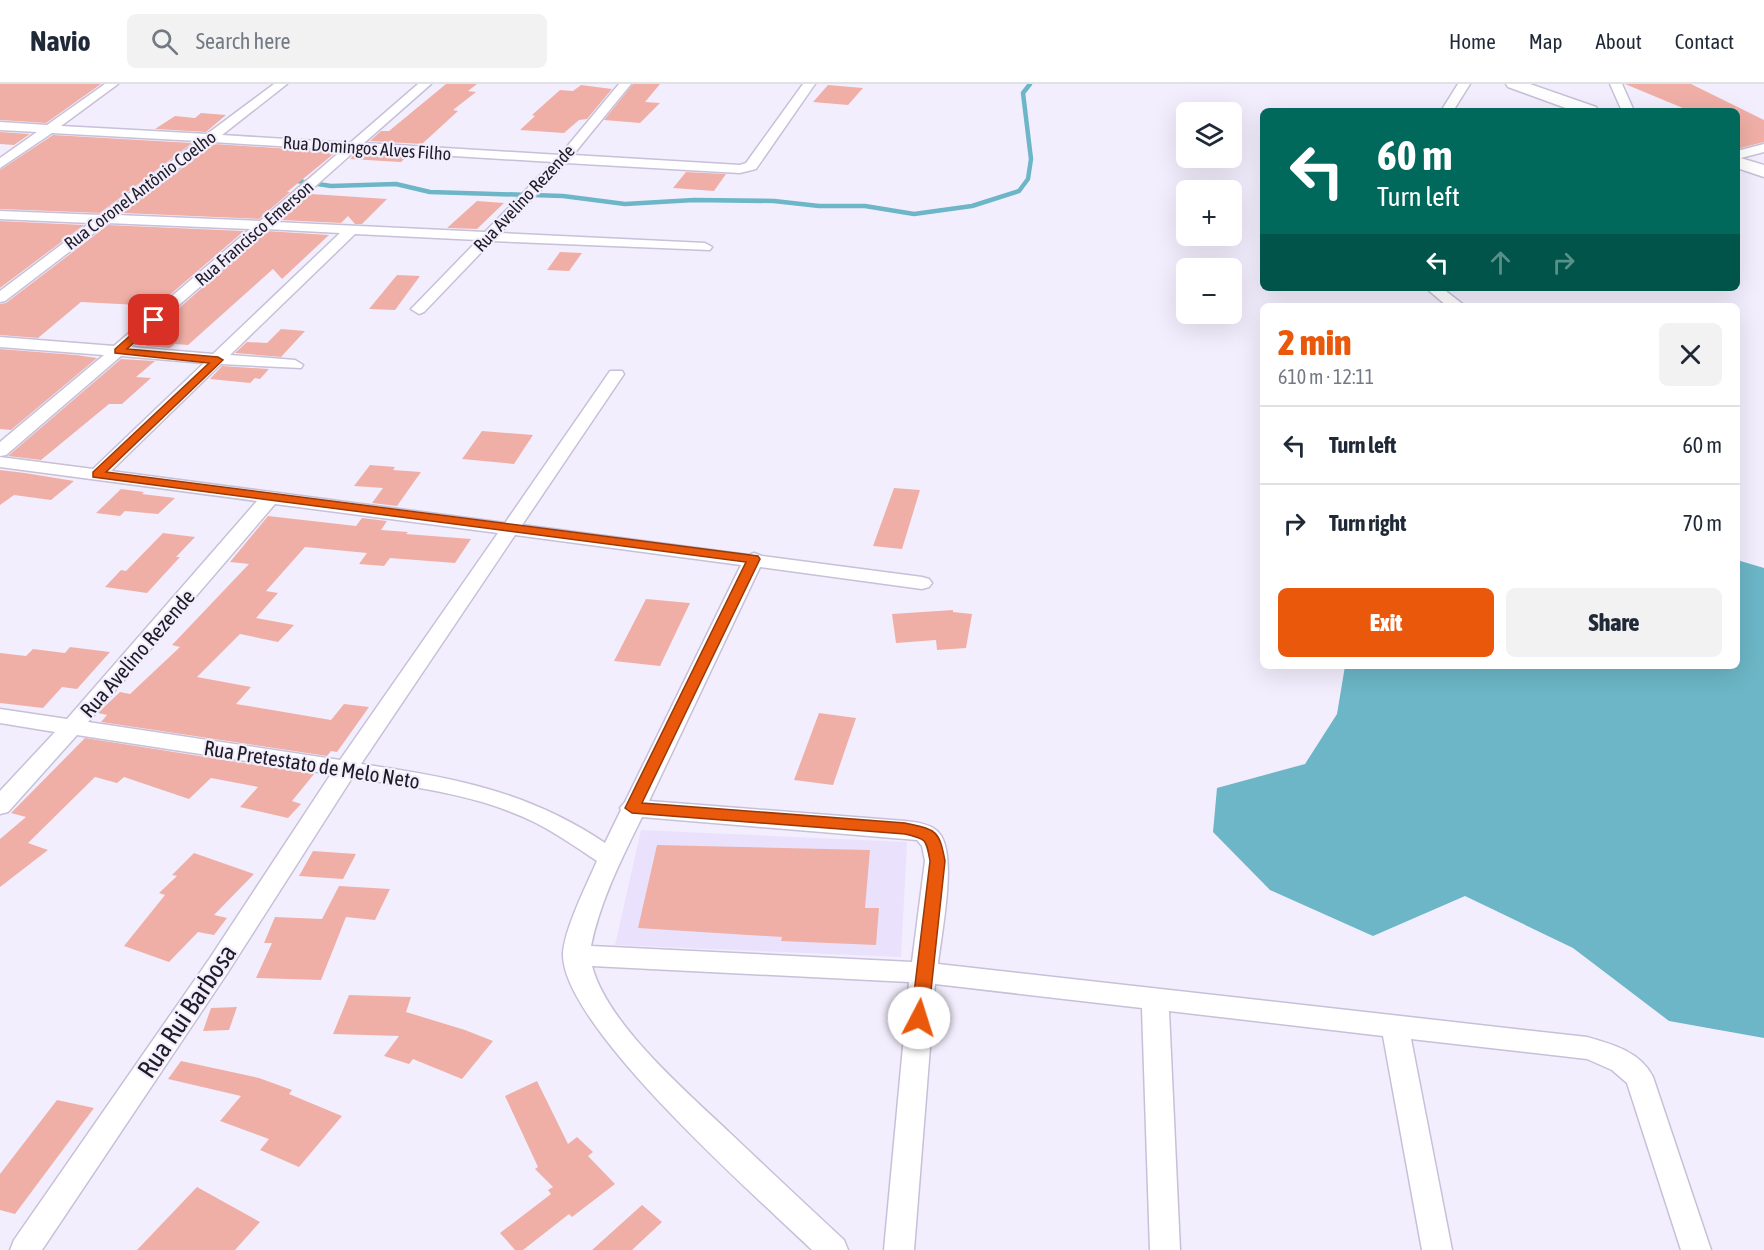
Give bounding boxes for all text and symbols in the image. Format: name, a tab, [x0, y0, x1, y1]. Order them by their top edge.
search box	[127, 14, 547, 68]
text: Navio	[30, 25, 91, 57]
icon: search	[148, 25, 181, 58]
text: Search here	[196, 28, 291, 54]
text: Home	[1449, 29, 1496, 53]
text: Map	[1529, 29, 1563, 53]
text: About	[1596, 29, 1642, 53]
text: Contact	[1675, 29, 1734, 53]
map controls	[1176, 102, 1242, 324]
button: layers	[1176, 102, 1242, 168]
street label: Rua Coronel Antônio Coelho	[60, 126, 220, 254]
text: 60 m	[1377, 131, 1452, 179]
street label: Rua Domingos Alves Filho	[282, 132, 452, 164]
icon: left	[1278, 132, 1356, 210]
street label: Rua Avelino Rezende	[469, 140, 579, 256]
street label: Rua Francisco Emerson	[191, 176, 317, 290]
button: +	[1176, 180, 1242, 246]
text: Turn left	[1377, 181, 1460, 212]
icon: left	[1421, 246, 1454, 279]
icon: ahead	[1484, 246, 1517, 279]
icon: right	[1547, 246, 1580, 279]
button: −	[1176, 258, 1242, 324]
pin	[128, 294, 179, 345]
icon: arrive	[137, 303, 170, 336]
text: 2 min	[1278, 321, 1352, 363]
button: close	[1659, 323, 1722, 386]
text: 610 m · 12:11	[1278, 365, 1374, 388]
icon: left	[1278, 429, 1311, 462]
text: Turn left	[1329, 432, 1396, 458]
text: 60 m	[1682, 432, 1722, 458]
icon: right	[1278, 507, 1311, 540]
text: Turn right	[1329, 510, 1406, 536]
text: 70 m	[1682, 510, 1722, 536]
street label: Rua Avelino Rezende	[75, 584, 199, 722]
button: Exit	[1278, 588, 1494, 657]
button: Share	[1506, 588, 1722, 657]
street label: Rua Pretestato de Melo Neto	[202, 735, 422, 793]
street label: Rua Rui Barbosa	[131, 939, 243, 1083]
position arrow	[887, 986, 951, 1050]

